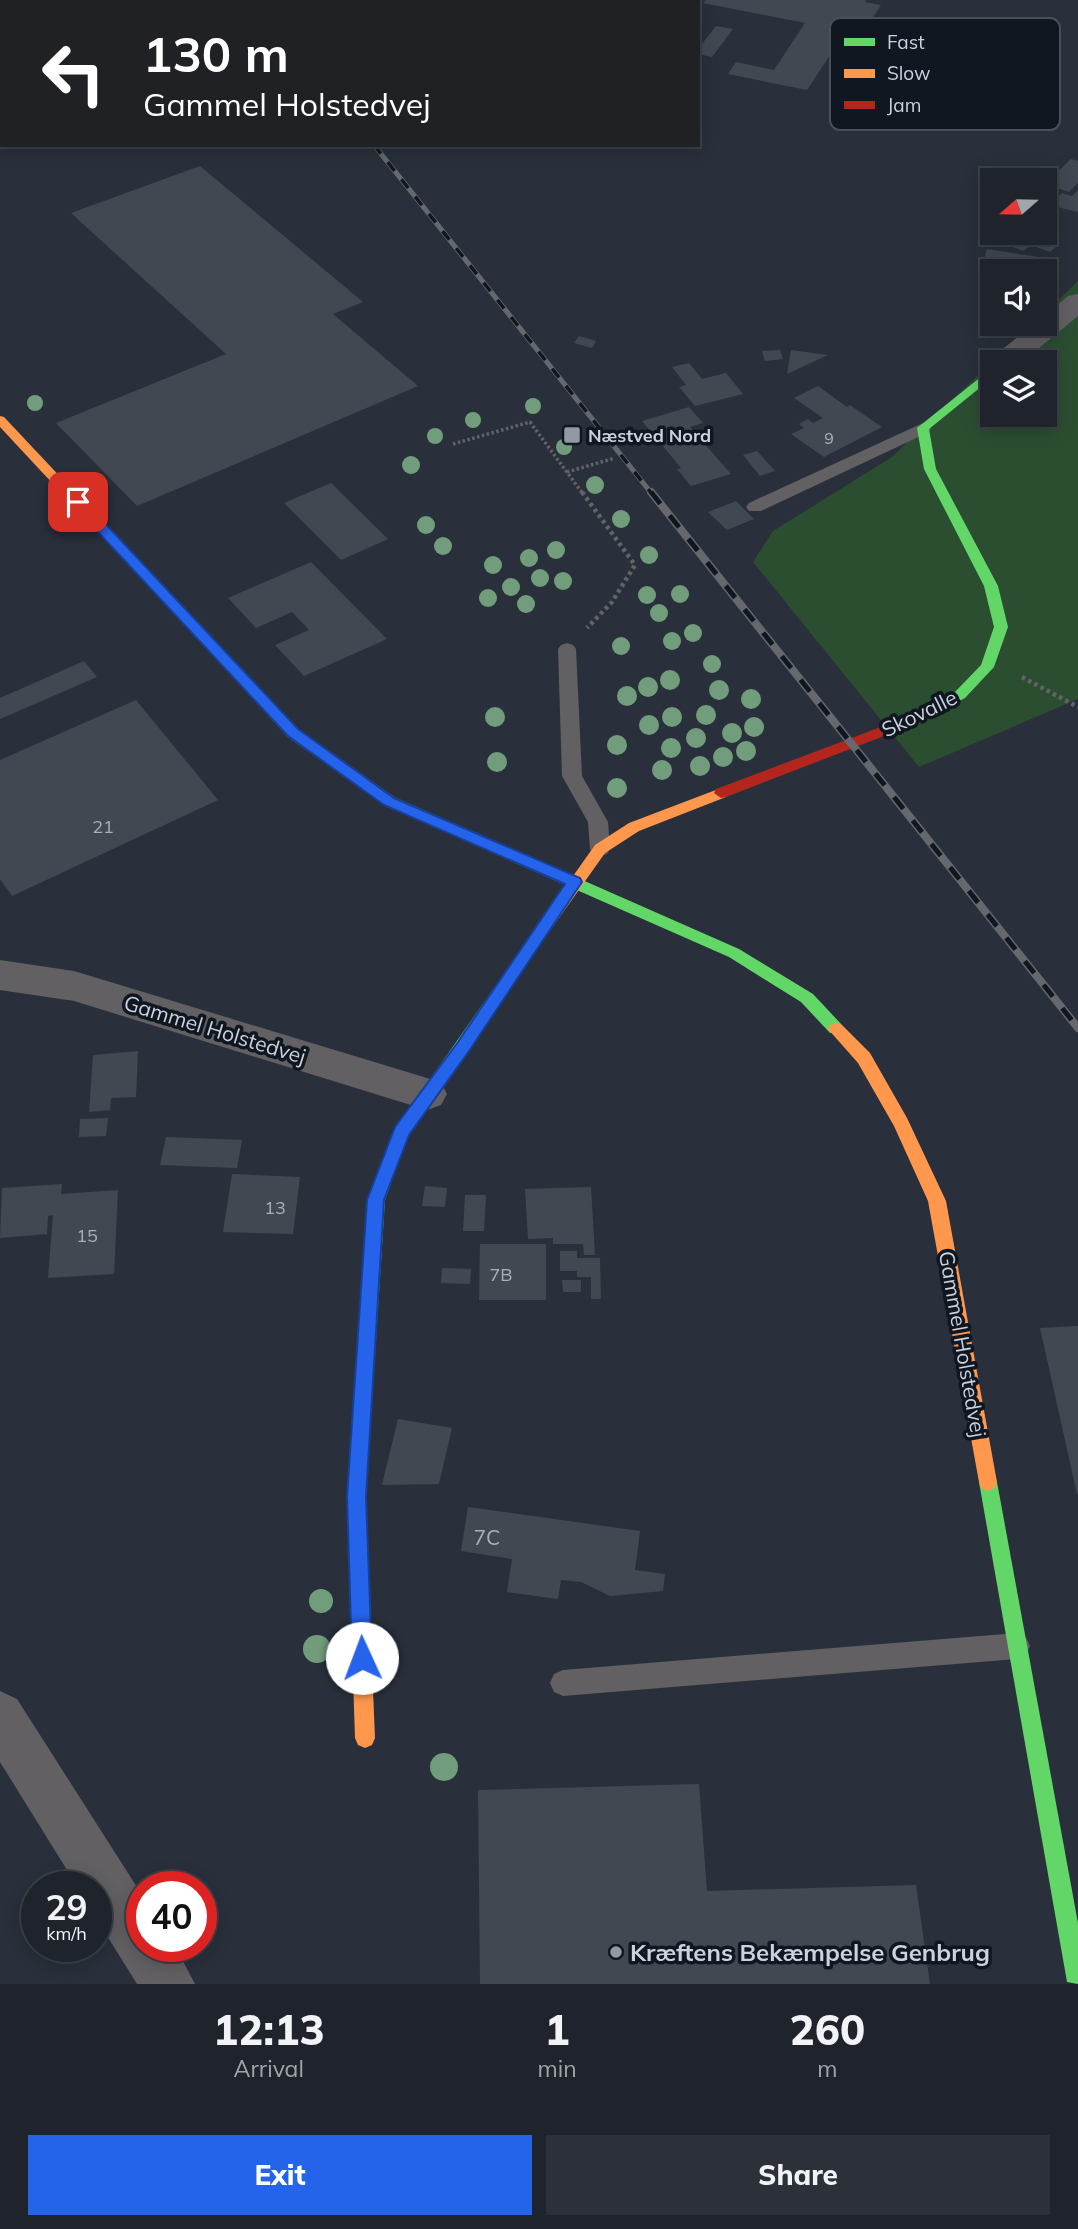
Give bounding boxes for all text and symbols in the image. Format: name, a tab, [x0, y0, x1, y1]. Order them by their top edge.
legend	[830, 18, 1060, 130]
text: 130 m	[143, 23, 289, 84]
icon: left	[28, 28, 119, 119]
text: Fast	[887, 30, 925, 54]
text: Slow	[887, 61, 931, 85]
text: Gammel Holstedvej	[143, 84, 431, 124]
text: Jam	[887, 93, 921, 117]
north arrow	[980, 168, 1057, 245]
map controls	[980, 168, 1057, 427]
button: sound	[980, 259, 1057, 336]
button: layers	[980, 350, 1057, 427]
place label: Næstved Nord	[588, 424, 711, 447]
marker: Næstved Nord	[562, 425, 582, 445]
house number: 9	[824, 428, 834, 448]
pin	[48, 472, 108, 532]
icon: arrive	[59, 483, 97, 521]
street label: Skovalle	[877, 684, 961, 742]
house number: 21	[92, 815, 114, 838]
street label: Gammel Holstedvej	[121, 989, 309, 1069]
house number: 13	[264, 1196, 286, 1219]
house number: 15	[76, 1224, 98, 1247]
street label: Gammel Holstedvej	[934, 1249, 992, 1439]
house number: 7B	[489, 1263, 513, 1286]
house number: 7C	[474, 1524, 500, 1550]
position arrow	[325, 1621, 399, 1695]
speed limit sign: 40	[126, 1871, 217, 1962]
text: 29	[45, 1885, 88, 1929]
text: km/h	[46, 1922, 87, 1945]
place label: Kræftens Bekæmpelse Genbrug	[630, 1937, 990, 1967]
marker: Kræftens Bekæmpelse Genbrug	[608, 1944, 624, 1960]
text: 12:13	[213, 2003, 325, 2056]
text: 1	[544, 2003, 570, 2056]
text: 260	[790, 2003, 865, 2056]
text: Arrival	[234, 2054, 304, 2083]
text: min	[537, 2054, 577, 2083]
text: m	[817, 2054, 837, 2083]
button: Exit	[28, 2135, 532, 2215]
button: Share	[546, 2135, 1050, 2215]

